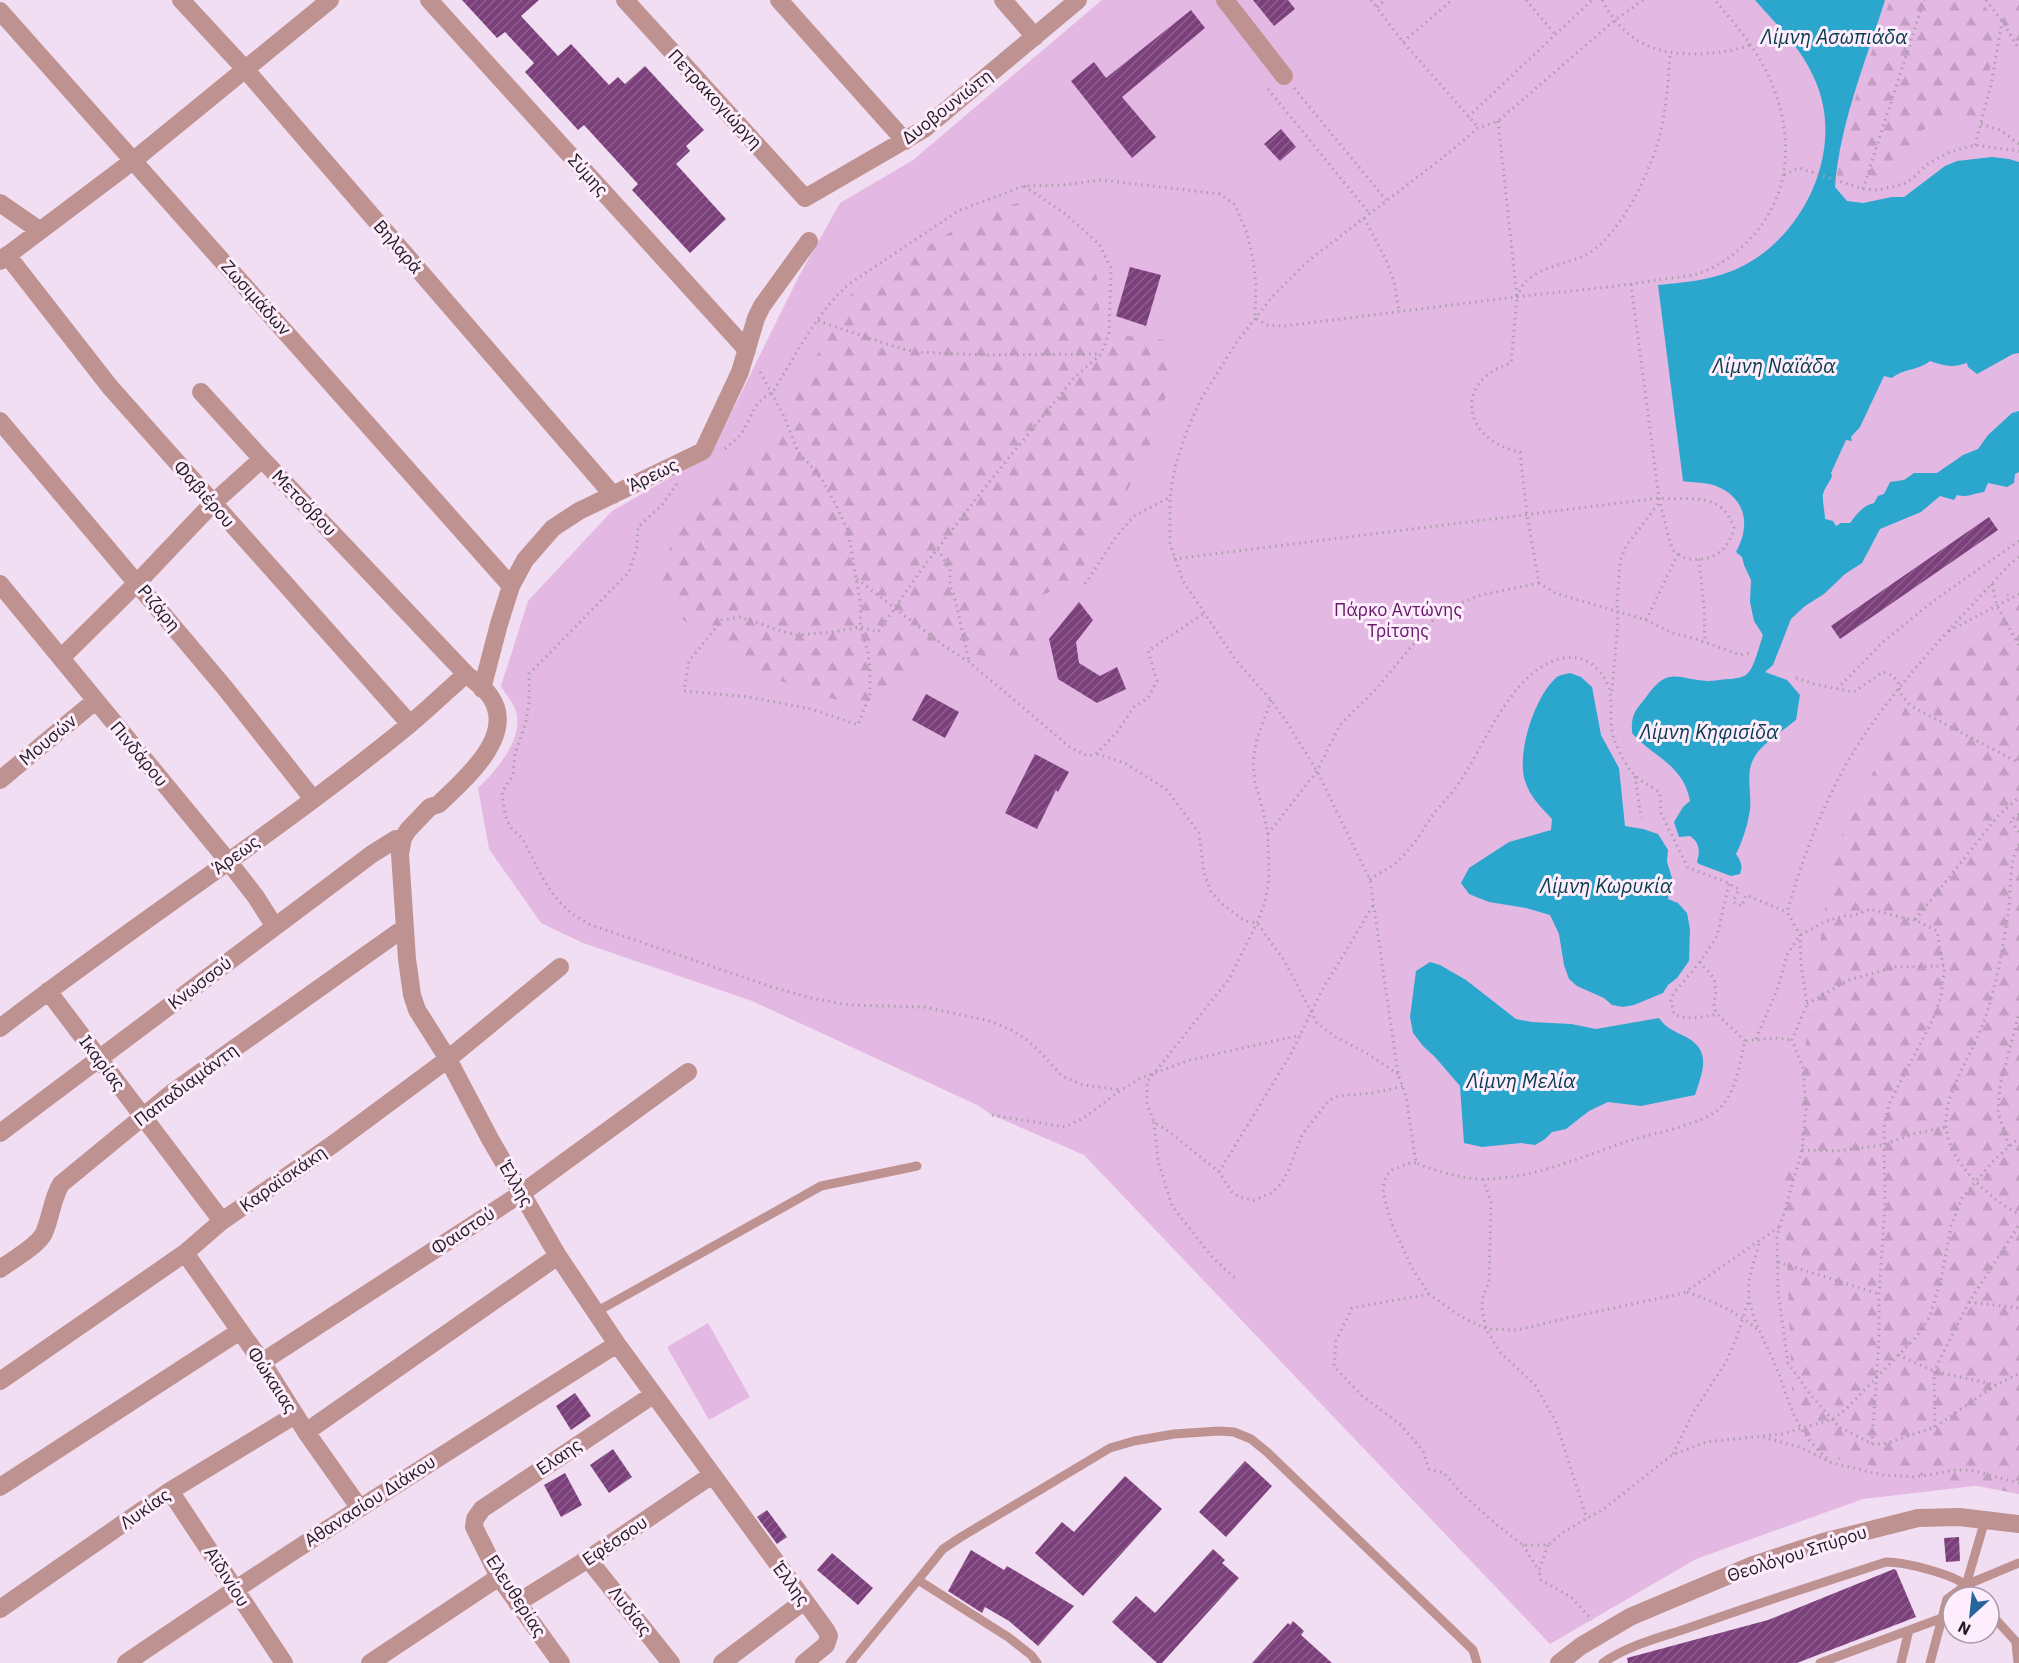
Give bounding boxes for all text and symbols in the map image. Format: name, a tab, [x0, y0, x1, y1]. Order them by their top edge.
water label: Λίμνη Ασωπιάδα	[1759, 23, 1908, 50]
street label: Πετρακογιώργη	[663, 44, 767, 153]
street label: Δυοβουνιώτη	[897, 64, 997, 149]
street label: Σύμης	[563, 149, 614, 201]
street label: Βηλαρά	[369, 215, 428, 278]
street label: Ζωσιμάδων	[216, 255, 296, 340]
water label: Λίμνη Ναϊάδα	[1711, 352, 1836, 379]
street label: Άρεως	[624, 453, 682, 496]
street label: Φαβιέρου	[169, 455, 240, 532]
street label: Μετσόβου	[267, 465, 342, 541]
street label: Ριζάρη	[133, 579, 186, 636]
park label: Πάρκο Αντώνης Τρίτσης	[1334, 598, 1462, 642]
street label: Μουσών	[14, 709, 81, 770]
street label: Πινδάρου	[105, 716, 173, 791]
water label: Λίμνη Κηφισίδα	[1638, 718, 1779, 745]
street label: Άρεως	[208, 830, 264, 879]
water label: Λίμνη Κωρυκία	[1539, 872, 1673, 899]
street label: Κνωσσού	[163, 951, 236, 1014]
street label: Ικαρίας	[74, 1030, 131, 1095]
street label: Παπαδιαμάντη	[129, 1038, 242, 1131]
water label: Λίμνη Μελία	[1465, 1067, 1576, 1094]
street label: Καραϊσκάκη	[235, 1140, 330, 1217]
street label: Έλλης	[494, 1156, 539, 1211]
street label: Φαιστού	[426, 1201, 499, 1260]
street label: Φώκαιας	[242, 1342, 303, 1418]
street label: Ελαης	[532, 1433, 586, 1480]
street label: Αθανασίου Διάκου	[300, 1450, 440, 1552]
street label: Λυκίας	[115, 1483, 175, 1534]
street label: Εφέσσου	[578, 1510, 652, 1571]
street label: Θεολόγου Σπύρου	[1724, 1520, 1870, 1587]
street label: Αϊδινίου	[200, 1542, 255, 1611]
street label: Ελευθερίας	[481, 1550, 552, 1642]
street label: Έλλης	[767, 1557, 815, 1610]
street label: Λυδίας	[604, 1581, 657, 1640]
north arrow	[1941, 1585, 2001, 1645]
text: N	[1954, 1617, 1974, 1640]

